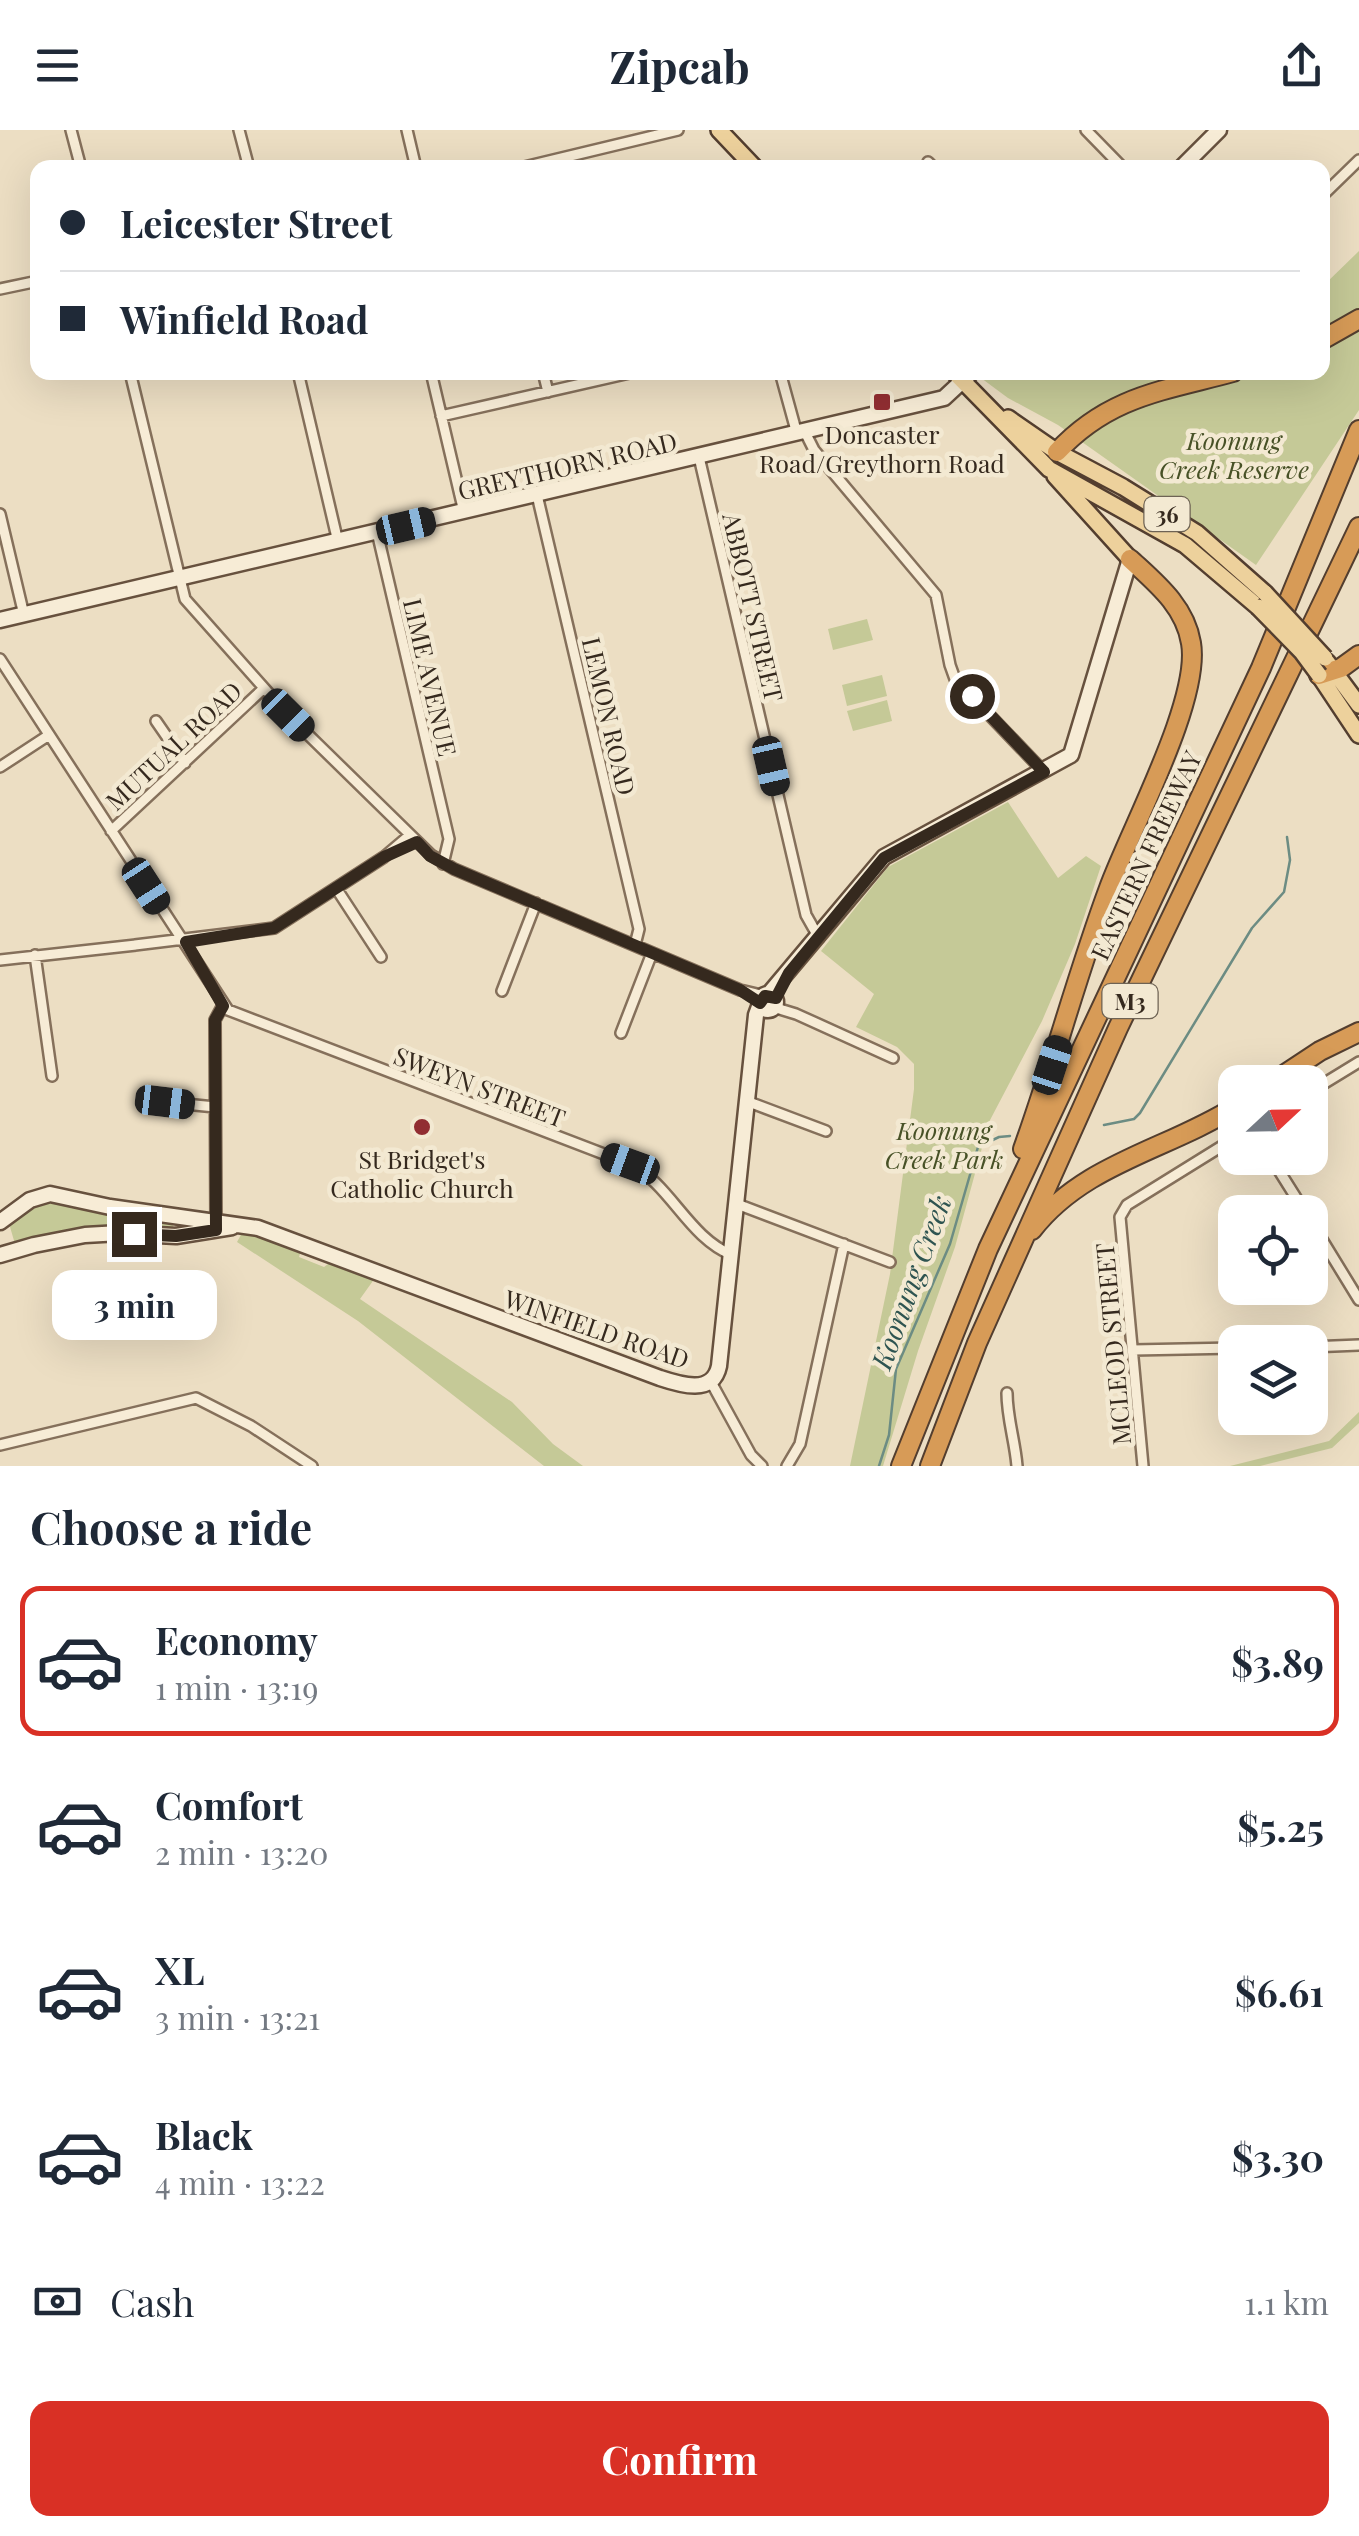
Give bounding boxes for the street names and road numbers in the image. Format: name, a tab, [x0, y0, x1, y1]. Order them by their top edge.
street label: GREYTHORN ROAD	[454, 424, 680, 506]
road number: 36	[1144, 497, 1190, 531]
street label: ABBOTT STREET	[716, 508, 792, 705]
street label: LIME AVENUE	[397, 595, 465, 759]
street label: LEMON ROAD	[576, 634, 644, 798]
street label: MUTUAL ROAD	[98, 673, 248, 817]
street label: EASTERN FREEWAY	[1082, 745, 1208, 965]
road number: M3	[1102, 984, 1158, 1018]
street label: SWEYN STREET	[390, 1038, 570, 1134]
street label: MCLEOD STREET	[1087, 1242, 1137, 1446]
street label: WINFIELD ROAD	[499, 1281, 694, 1375]

